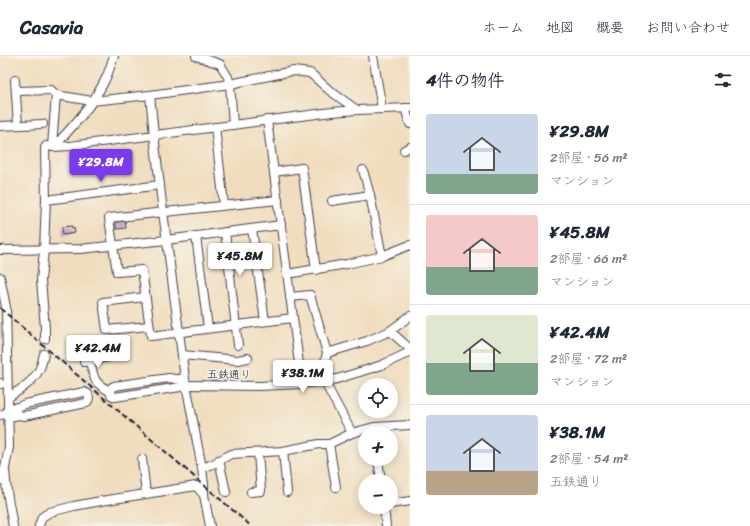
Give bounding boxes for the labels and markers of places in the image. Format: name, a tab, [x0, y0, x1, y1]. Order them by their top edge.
pin: ¥29.8M	[68, 149, 134, 183]
pin: ¥45.8M	[207, 243, 273, 277]
pin: ¥42.4M	[65, 335, 131, 369]
pin: ¥38.1M	[270, 360, 336, 394]

